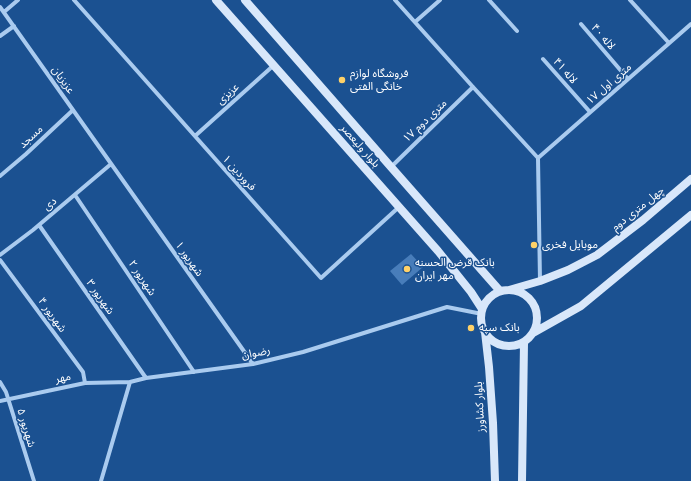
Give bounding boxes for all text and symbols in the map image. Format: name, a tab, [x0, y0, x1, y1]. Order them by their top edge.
street label: لاله ۴۰	[588, 21, 618, 53]
street label: لاله ۴۱	[550, 55, 580, 87]
street label: ۱۷ متری اول	[584, 61, 634, 107]
street label: عزیزیان	[49, 64, 77, 96]
place label: فروشگاه لوازم خانگی الفتی	[350, 67, 409, 93]
marker: فروشگاه لوازم خانگی الفتی	[337, 75, 347, 85]
street label: عزیزی	[214, 81, 242, 107]
street label: ۱۷ متری دوم	[400, 97, 450, 145]
street label: بلوار ولیعصر	[338, 122, 382, 170]
street label: مسجد	[16, 123, 46, 151]
street label: فروردین ۱	[220, 152, 258, 194]
street label: چهل متری دوم	[609, 184, 667, 234]
street label: دی	[41, 195, 59, 213]
place label: موبایل فخری	[542, 238, 598, 252]
street label: شهریور ۱	[172, 239, 206, 279]
marker: موبایل فخری	[529, 240, 539, 250]
place label: بانک قرض الحسنه مهر ایران	[415, 256, 495, 282]
street label: شهریور ۲	[125, 258, 159, 298]
marker: بانک قرض الحسنه مهر ایران	[402, 264, 412, 274]
street label: شهریور ۳	[83, 277, 117, 317]
street label: شهریور ۴	[35, 295, 69, 335]
place label: بانک سپه	[479, 321, 520, 335]
marker: بانک سپه	[466, 323, 476, 333]
street label: رضوان	[241, 344, 271, 362]
street label: مهر	[54, 370, 72, 386]
street label: بلوار کشاورز	[472, 381, 488, 433]
street label: شهریور ۵	[14, 407, 38, 449]

